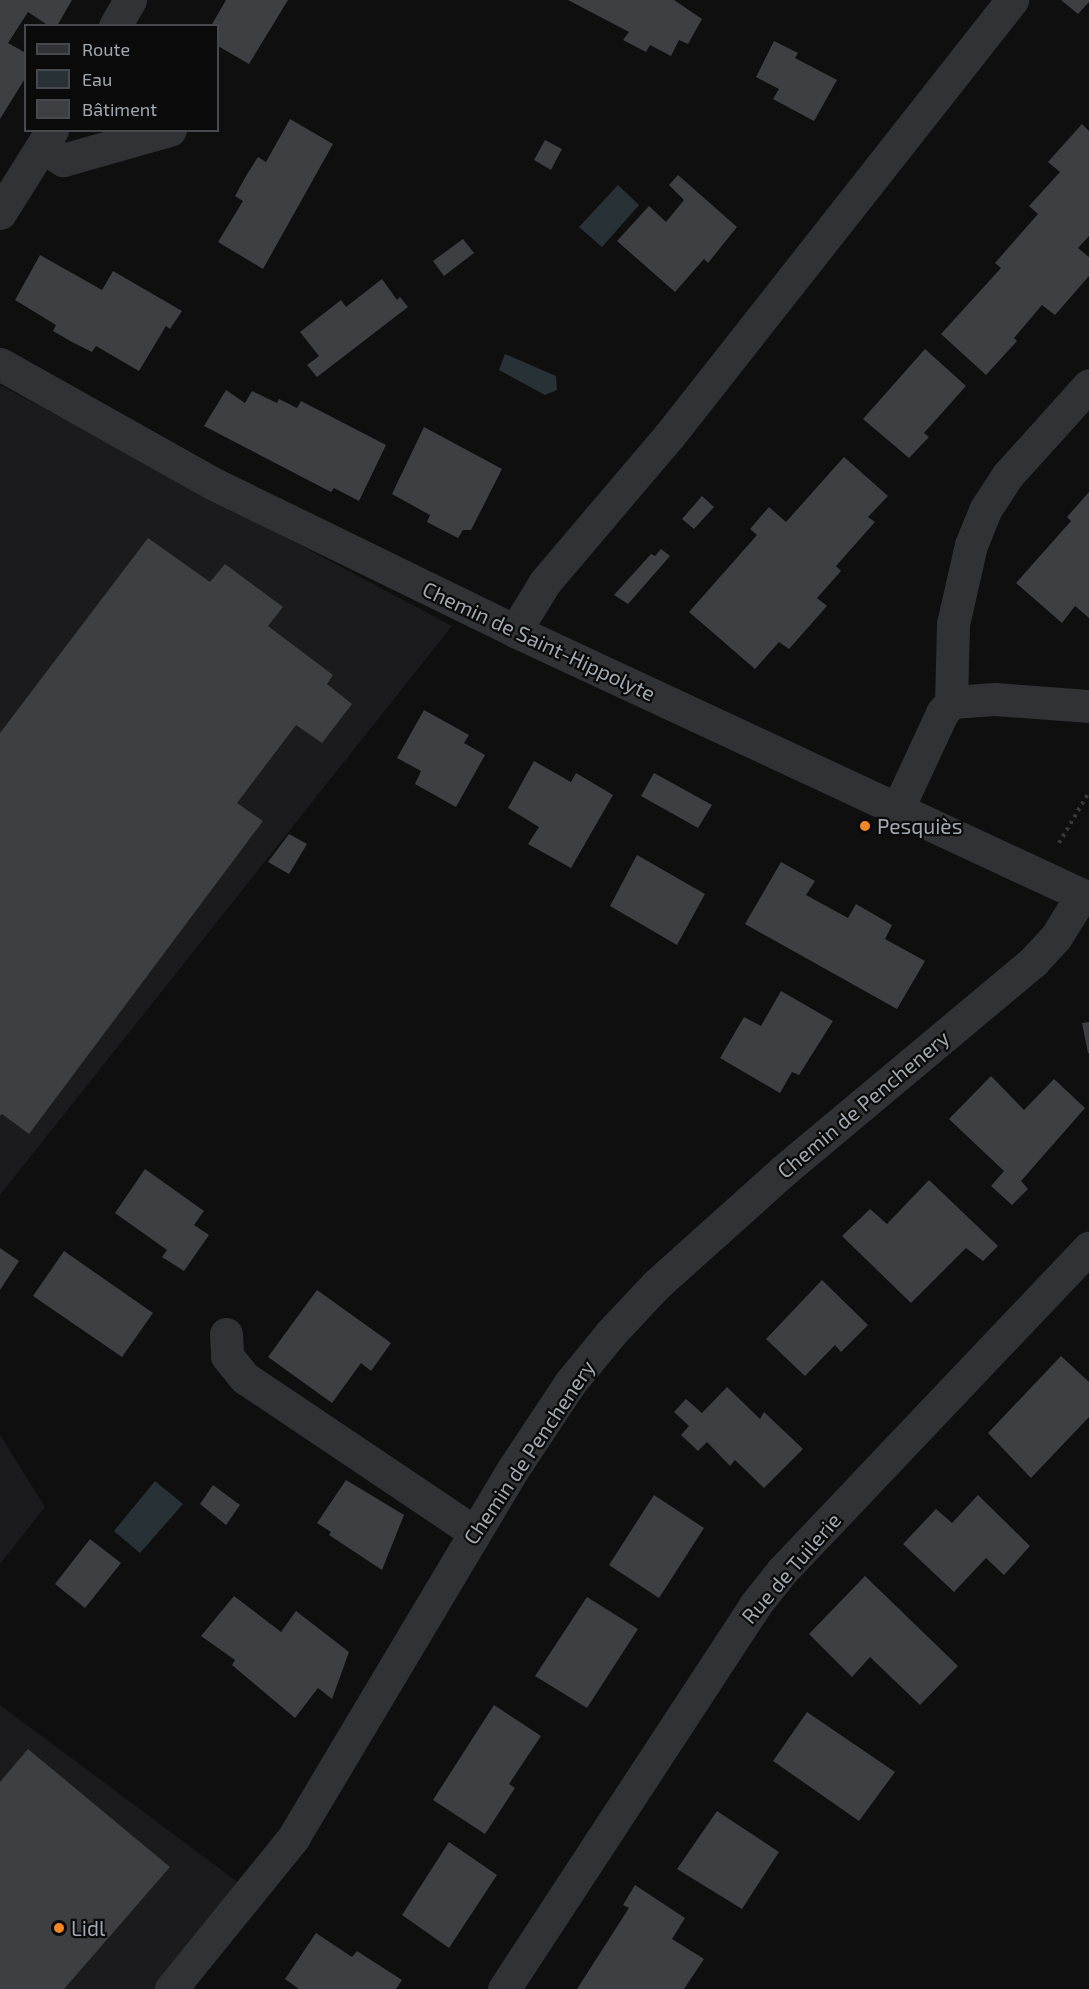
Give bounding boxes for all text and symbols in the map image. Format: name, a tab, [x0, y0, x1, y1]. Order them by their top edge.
legend	[24, 24, 219, 132]
text: Route	[82, 38, 130, 60]
text: Eau	[82, 68, 112, 90]
text: Bâtiment	[82, 98, 157, 120]
street label: Chemin de Saint-Hippolyte	[419, 576, 659, 706]
place label: Pesquiès	[877, 813, 962, 839]
marker: Pesquiès	[858, 819, 872, 833]
street label: Chemin de Penchenery	[772, 1025, 954, 1183]
street label: Chemin de Penchenery	[458, 1355, 600, 1549]
street label: Rue de Tuilerie	[736, 1507, 846, 1629]
place label: Lidl	[71, 1915, 105, 1941]
marker: Lidl	[52, 1921, 66, 1935]

